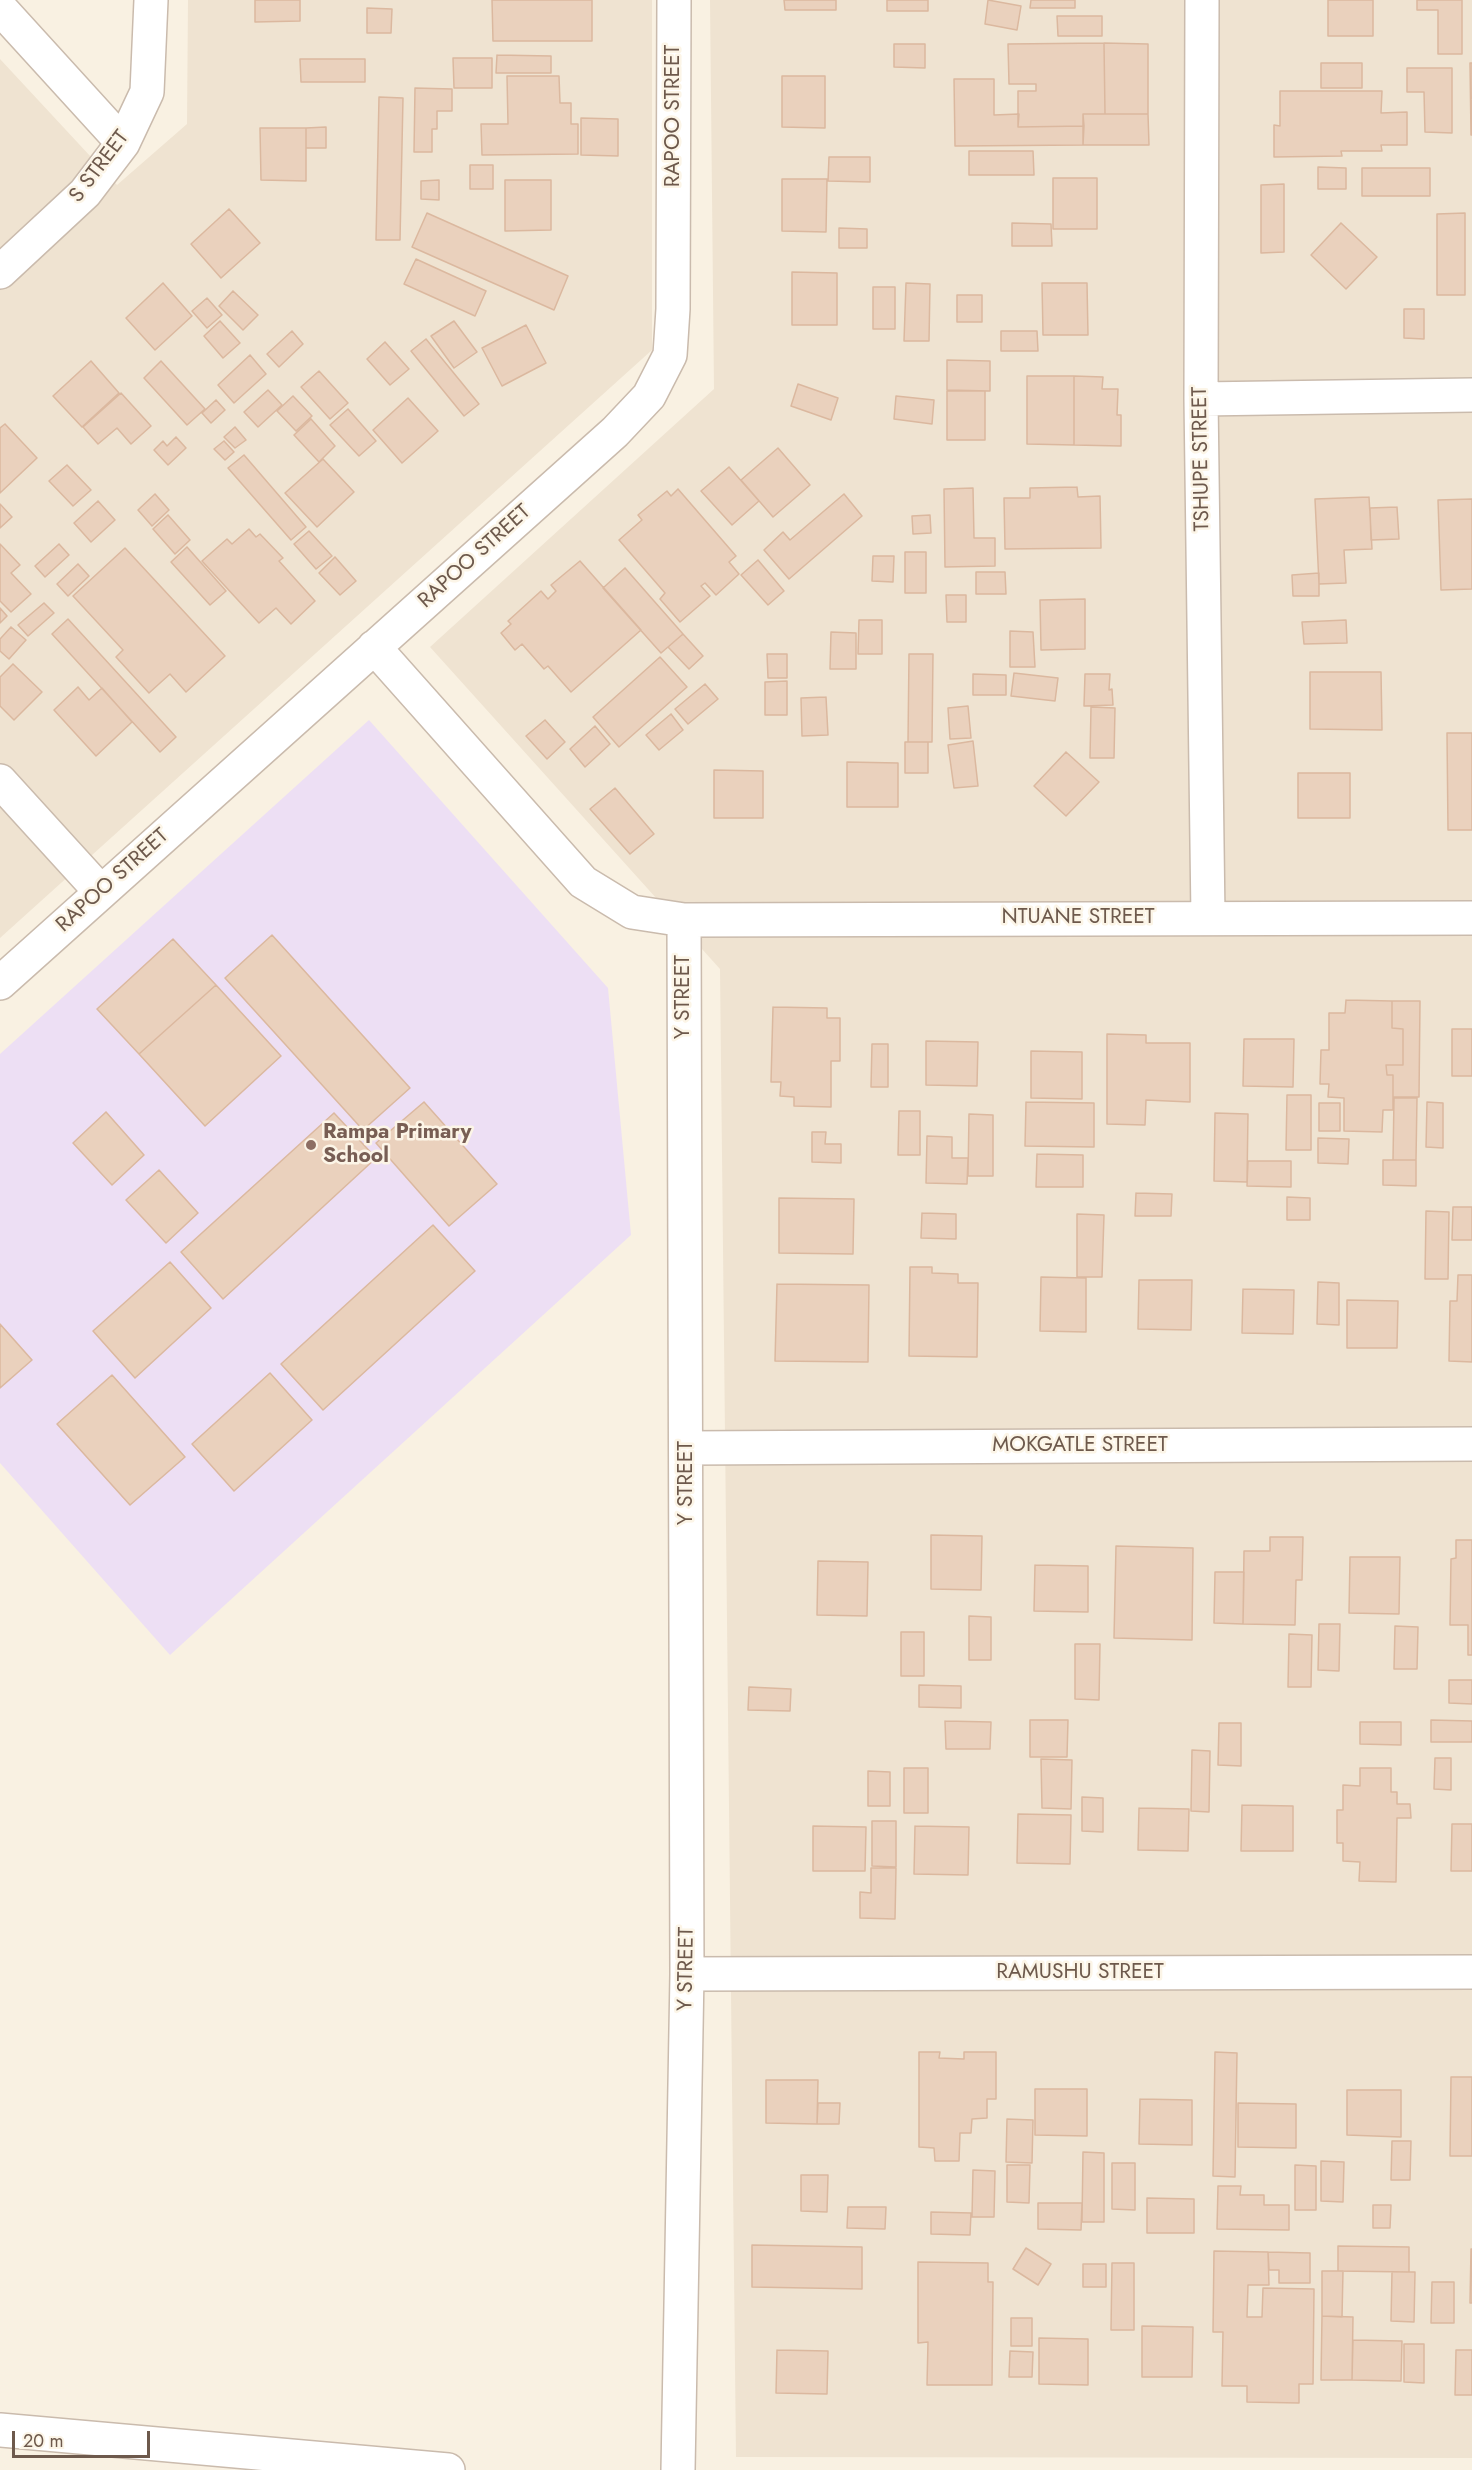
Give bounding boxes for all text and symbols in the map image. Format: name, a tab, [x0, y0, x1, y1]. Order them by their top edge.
street label: RAPOO STREET	[661, 45, 687, 187]
street label: S STREET	[65, 126, 135, 208]
street label: TSHUPE STREET	[1188, 386, 1216, 532]
street label: RAPOO STREET	[414, 500, 536, 614]
street label: RAPOO STREET	[52, 824, 174, 938]
street label: NTUANE STREET	[1001, 905, 1155, 931]
street label: Y STREET	[671, 955, 697, 1039]
place label: Rampa Primary School	[323, 1120, 472, 1170]
marker: Rampa Primary School	[304, 1138, 318, 1152]
street label: MOKGATLE STREET	[992, 1433, 1168, 1459]
street label: Y STREET	[674, 1441, 700, 1525]
street label: Y STREET	[674, 1927, 700, 2011]
street label: RAMUSHU STREET	[996, 1960, 1164, 1986]
scale bar	[15, 2419, 153, 2457]
text: 20 m	[23, 2428, 63, 2454]

